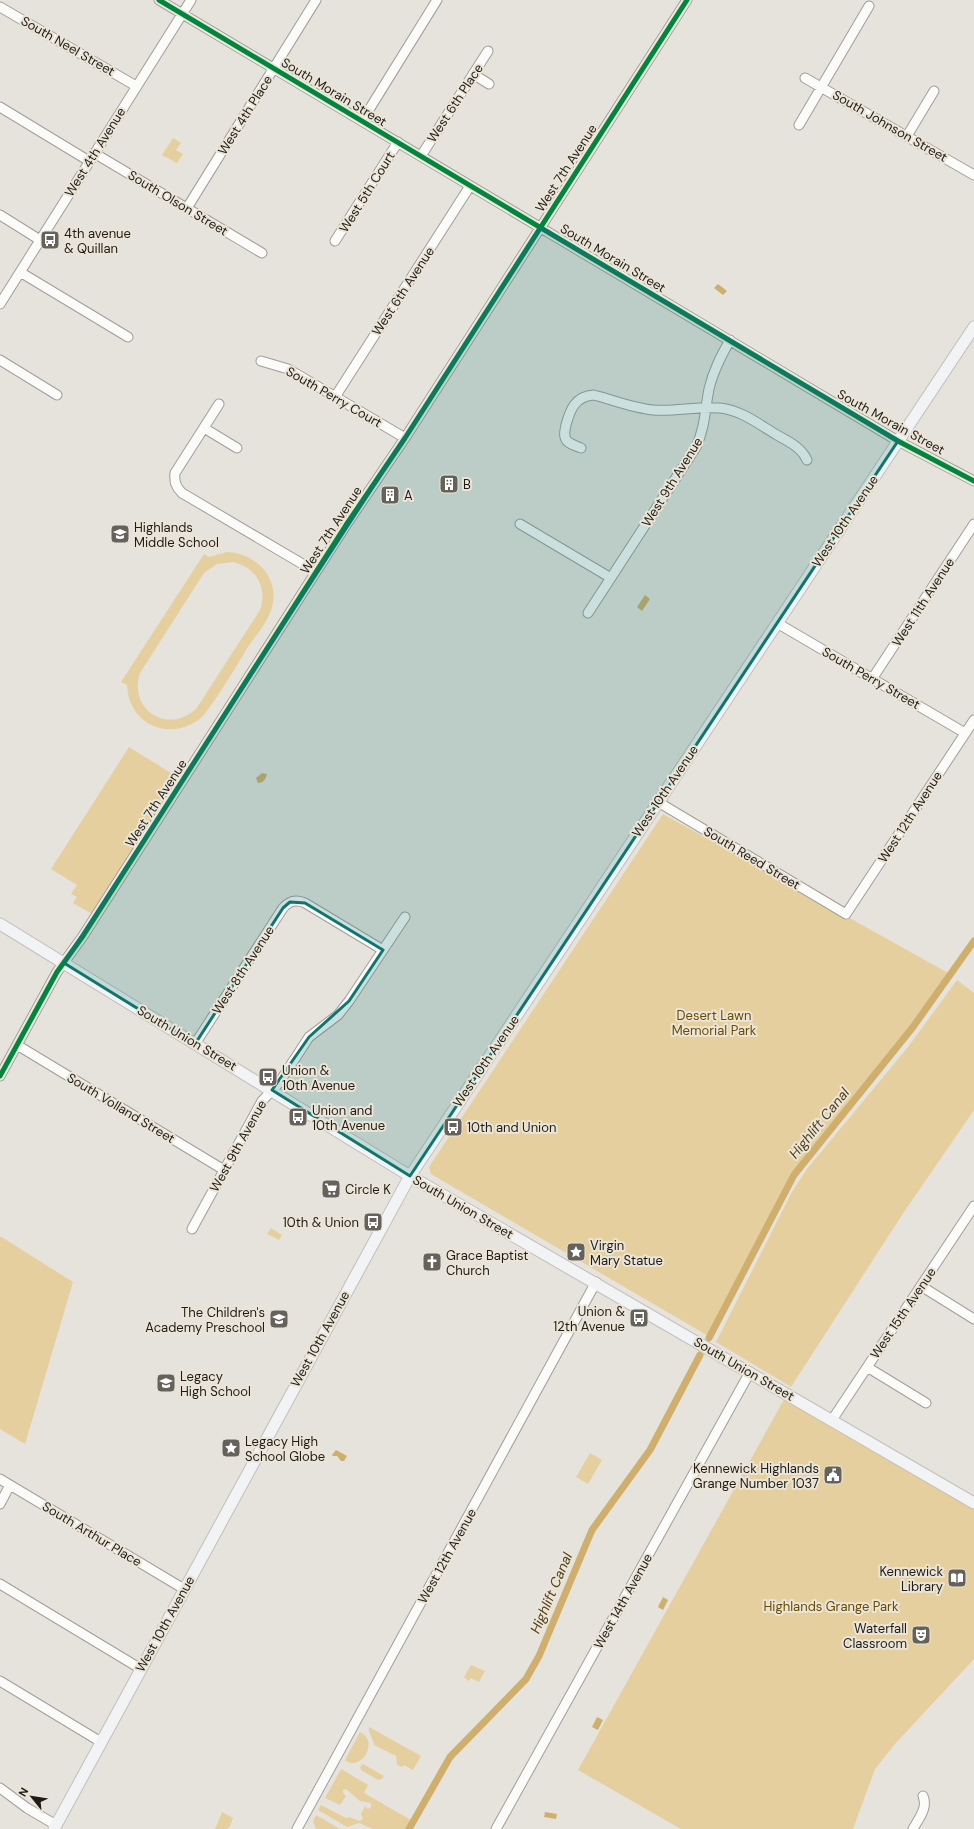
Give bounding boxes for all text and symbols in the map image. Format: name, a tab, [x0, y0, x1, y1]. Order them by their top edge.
street label: South Neel Street	[18, 12, 118, 80]
street label: South Morain Street	[278, 54, 390, 130]
street label: West 6th Place	[423, 60, 487, 146]
street label: West 4th Place	[214, 72, 276, 158]
street label: South Johnson Street	[830, 86, 950, 166]
street label: West 4th Avenue	[61, 104, 129, 200]
street label: West 7th Avenue	[531, 121, 601, 215]
street label: West 5th Court	[335, 148, 399, 236]
street label: South Olson Street	[125, 166, 231, 240]
street label: South Morain Street	[557, 220, 669, 296]
place label: 4th avenue & Quillan	[64, 225, 131, 257]
bus stop icon: 4th avenue & Quillan	[39, 229, 61, 251]
street label: West 6th Avenue	[368, 243, 438, 339]
street label: South Perry Court	[283, 363, 385, 431]
street label: South Morain Street	[834, 385, 948, 459]
street label: West 9th Avenue	[638, 434, 706, 530]
street label: West 10th Avenue	[808, 472, 882, 570]
building icon: B	[438, 473, 460, 495]
place label: B	[463, 476, 471, 493]
street label: West 7th Avenue	[296, 483, 366, 577]
building icon: A	[379, 484, 401, 506]
place label: A	[404, 487, 413, 504]
place label: Highlands Middle School	[134, 519, 219, 551]
school or university icon: Highlands Middle School	[109, 523, 131, 545]
street label: West 11th Avenue	[888, 554, 958, 650]
street label: South Perry Street	[819, 643, 923, 713]
street label: West 10th Avenue	[628, 742, 702, 840]
street label: West 7th Avenue	[121, 756, 191, 850]
street label: West 12th Avenue	[874, 768, 946, 866]
street label: South Reed Street	[701, 823, 803, 893]
street label: West 8th Avenue	[208, 923, 278, 1017]
street label: South Union Street	[134, 1002, 240, 1074]
park label: Desert Lawn Memorial Park	[672, 1007, 757, 1039]
street label: West 10th Avenue	[449, 1012, 523, 1110]
place label: Union & 10th Avenue	[282, 1062, 355, 1094]
bus stop icon: Union & 10th Avenue	[257, 1066, 279, 1088]
street label: South Volland Street	[64, 1069, 178, 1147]
water label: Highlift Canal	[785, 1083, 854, 1162]
street label: West 9th Avenue	[206, 1097, 270, 1195]
place label: Union and 10th Avenue	[312, 1102, 385, 1134]
bus stop icon: Union and 10th Avenue	[287, 1106, 309, 1128]
bus stop icon: 10th and Union	[442, 1116, 464, 1138]
place label: 10th and Union	[467, 1119, 556, 1136]
street label: South Union Street	[410, 1171, 516, 1243]
supermarket icon: Circle K	[320, 1178, 342, 1200]
place label: Circle K	[345, 1181, 391, 1198]
bus stop icon: 10th & Union	[362, 1211, 384, 1233]
place label: 10th & Union	[283, 1214, 359, 1231]
place label: Virgin Mary Statue	[590, 1237, 663, 1269]
place icon: Virgin Mary Statue	[565, 1241, 587, 1263]
place label: Grace Baptist Church	[446, 1247, 528, 1279]
church icon: Grace Baptist Church	[421, 1251, 443, 1273]
street label: West 15th Avenue	[866, 1264, 940, 1362]
street label: West 10th Avenue	[287, 1288, 353, 1390]
place label: Union & 12th Avenue	[553, 1303, 625, 1335]
place label: The Children's Academy Preschool	[145, 1304, 265, 1336]
bus stop icon: Union & 12th Avenue	[628, 1307, 650, 1329]
school or university icon: The Children's Academy Preschool	[268, 1308, 290, 1330]
street label: South Union Street	[691, 1333, 797, 1405]
place label: Legacy High School	[180, 1368, 251, 1400]
school or university icon: Legacy High School	[155, 1372, 177, 1394]
place label: Legacy High School Globe	[245, 1433, 325, 1465]
place icon: Legacy High School Globe	[220, 1437, 242, 1459]
place label: Kennewick Highlands Grange Number 1037	[693, 1460, 819, 1492]
public building icon: Kennewick Highlands Grange Number 1037	[822, 1464, 844, 1486]
street label: South Arthur Place	[39, 1498, 145, 1570]
street label: West 12th Avenue	[414, 1506, 480, 1606]
water label: Highlift Canal	[526, 1549, 576, 1636]
street label: West 14th Avenue	[590, 1550, 656, 1652]
place label: Kennewick Library	[879, 1563, 943, 1595]
library icon: Kennewick Library	[946, 1567, 968, 1589]
street label: West 10th Avenue	[132, 1573, 198, 1675]
park label: Highlands Grange Park	[764, 1598, 899, 1615]
place label: Waterfall Classroom	[843, 1620, 907, 1652]
theatre icon: Waterfall Classroom	[910, 1624, 932, 1646]
north arrow	[12, 1777, 52, 1817]
text: N	[15, 1785, 31, 1799]

